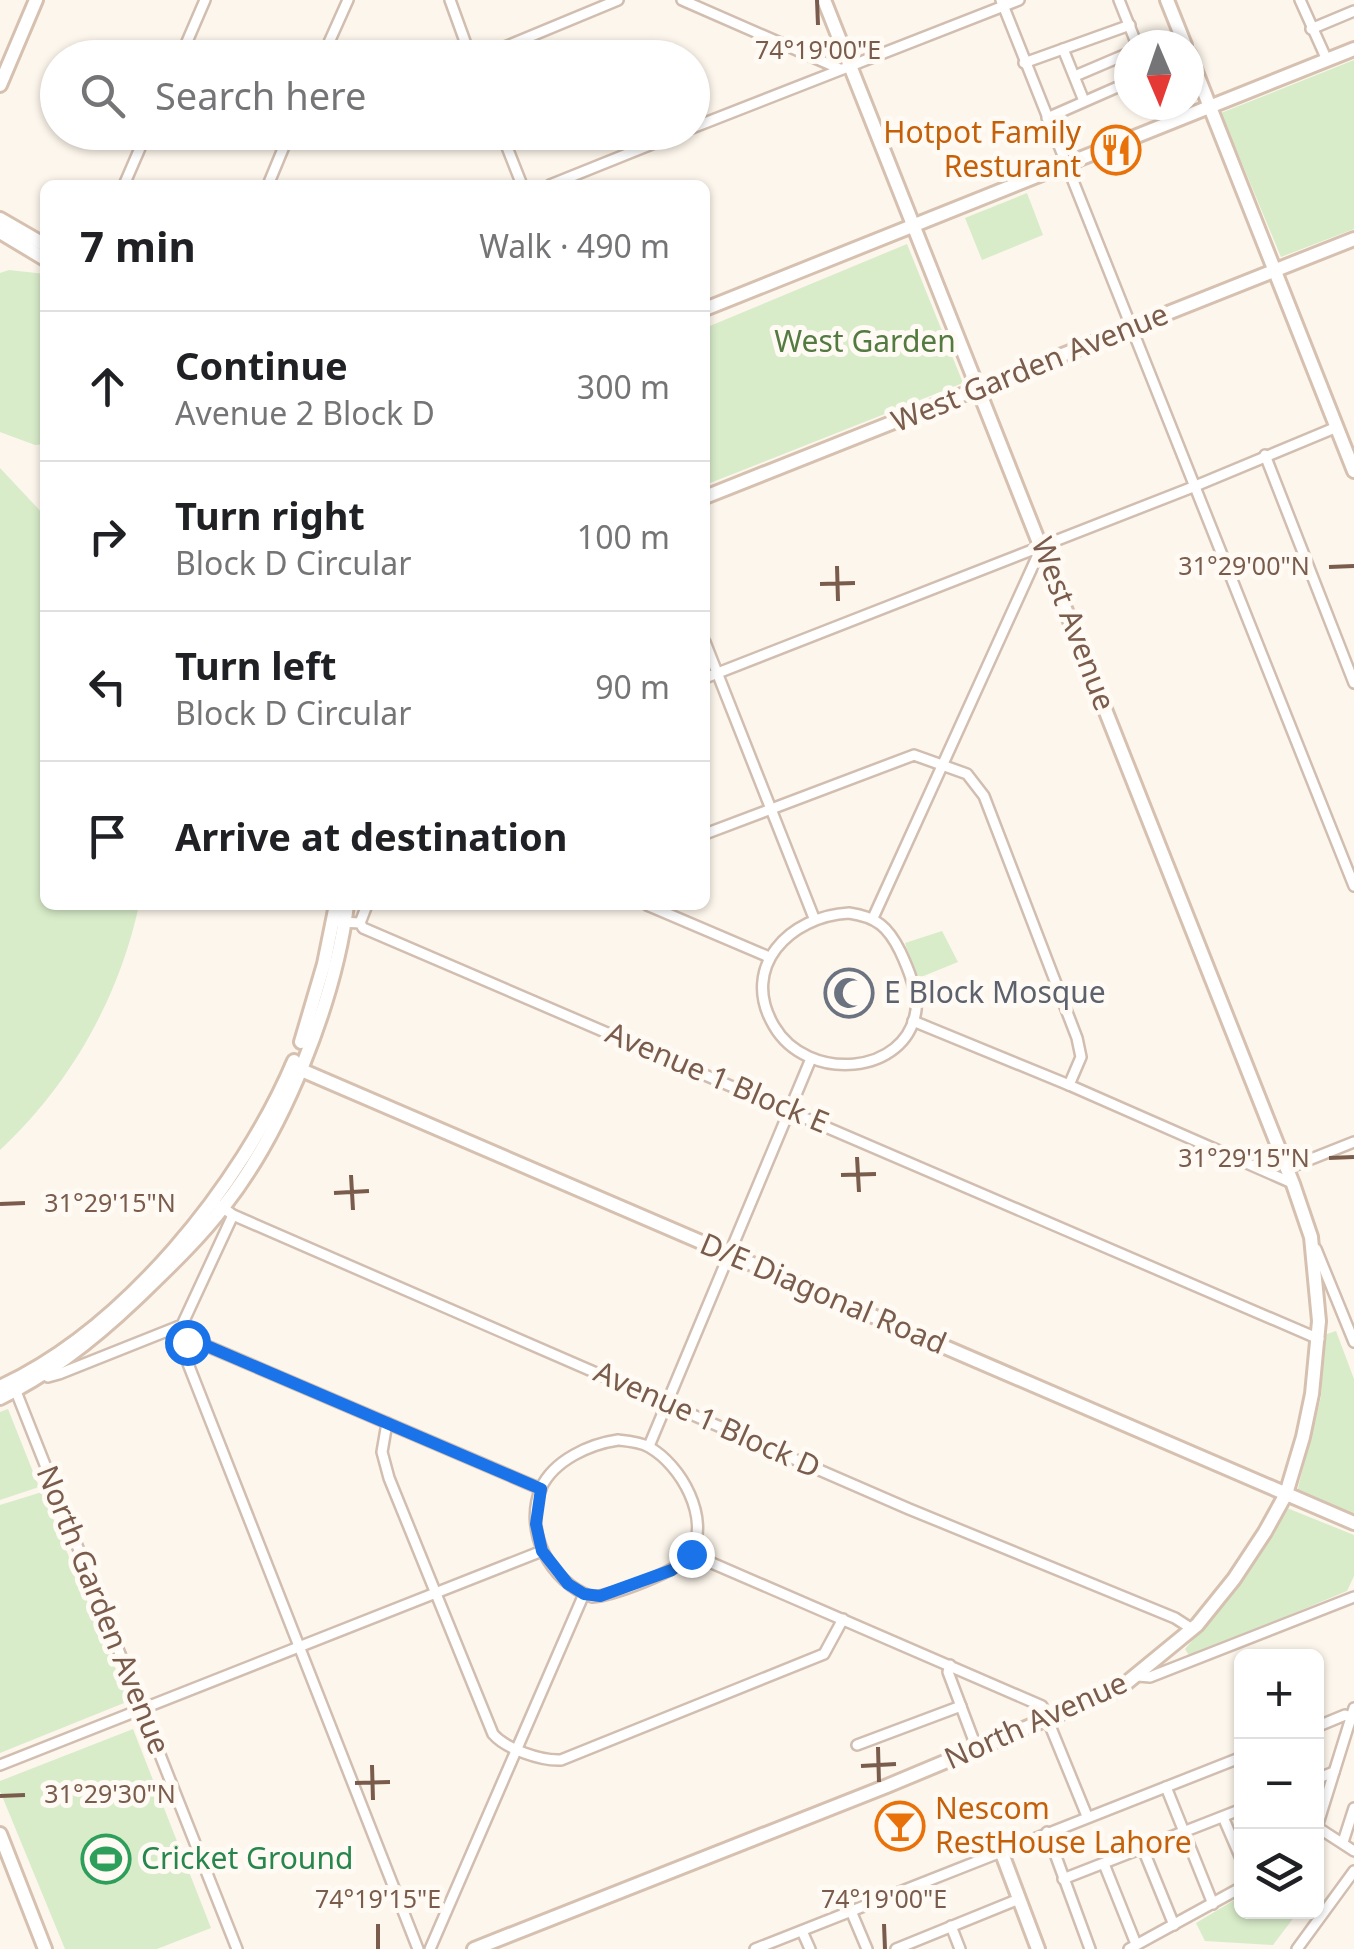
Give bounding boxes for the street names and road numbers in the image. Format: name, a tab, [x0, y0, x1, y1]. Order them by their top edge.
street label: West Garden Avenue	[885, 292, 1174, 441]
street label: West Avenue	[1023, 531, 1126, 716]
street label: Avenue 1 Block E	[600, 1011, 835, 1142]
street label: D/E Diagonal Road	[694, 1222, 953, 1363]
street label: Avenue 1 Block D	[588, 1350, 827, 1487]
street label: North Garden Avenue	[28, 1459, 181, 1760]
street label: North Avenue	[938, 1661, 1133, 1778]

